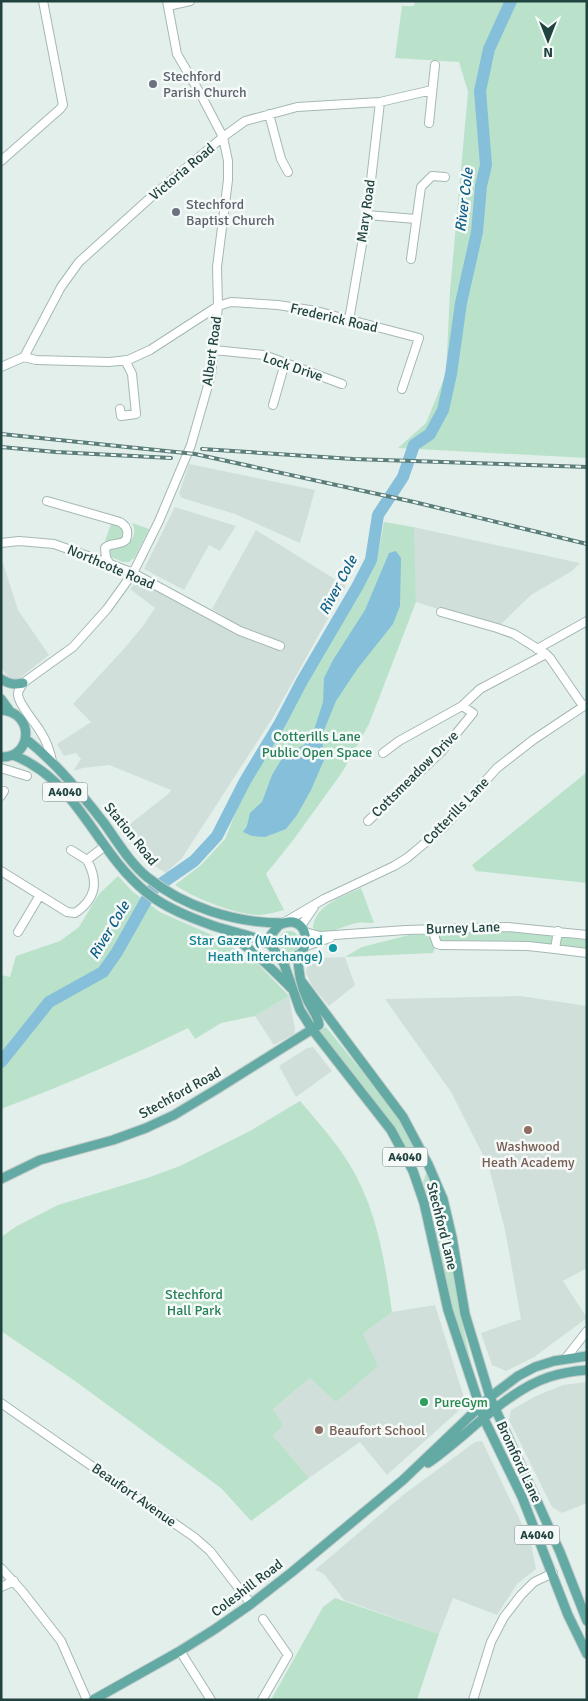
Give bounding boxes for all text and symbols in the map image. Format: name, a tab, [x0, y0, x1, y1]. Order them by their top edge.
north arrow	[523, 15, 573, 65]
text: N	[543, 44, 553, 61]
place label: Stechford Parish Church	[163, 68, 247, 101]
marker: Stechford Parish Church	[147, 78, 159, 90]
street label: Victoria Road	[146, 140, 218, 204]
water label: River Cole	[451, 165, 477, 233]
street label: Mary Road	[353, 178, 379, 244]
place label: Stechford Baptist Church	[186, 196, 275, 229]
marker: Stechford Baptist Church	[170, 206, 182, 218]
street label: Frederick Road	[289, 300, 379, 336]
street label: Albert Road	[199, 315, 225, 387]
street label: Lock Drive	[261, 349, 325, 385]
street label: Northcote Road	[65, 541, 157, 593]
water label: River Cole	[315, 551, 362, 618]
street label: Cottsmeadow Drive	[368, 727, 462, 821]
park label: Cotterills Lane Public Open Space	[262, 728, 372, 761]
street label: Cotterills Lane	[419, 774, 493, 848]
road number: A4040	[42, 782, 88, 802]
street label: Station Road	[100, 799, 162, 869]
water label: River Cole	[85, 896, 134, 962]
street label: Burney Lane	[426, 918, 500, 938]
place label: Star Gazer (Washwood Heath Interchange)	[189, 932, 323, 965]
marker: Star Gazer (Washwood Heath Interchange)	[327, 942, 339, 954]
street label: Stechford Road	[136, 1063, 224, 1123]
marker: Washwood Heath Academy	[522, 1124, 534, 1136]
place label: Washwood Heath Academy	[482, 1138, 575, 1171]
road number: A4040	[382, 1148, 428, 1166]
street label: Stechford Lane	[423, 1180, 461, 1272]
park label: Stechford Hall Park	[165, 1286, 223, 1319]
place label: PureGym	[434, 1394, 488, 1411]
marker: PureGym	[418, 1396, 430, 1408]
street label: Bromford Lane	[493, 1419, 545, 1505]
place label: Beaufort School	[329, 1422, 425, 1439]
marker: Beaufort School	[313, 1424, 325, 1436]
street label: Beaufort Avenue	[88, 1460, 180, 1530]
road number: A4040	[514, 1526, 560, 1544]
street label: Coleshill Road	[208, 1556, 286, 1620]

